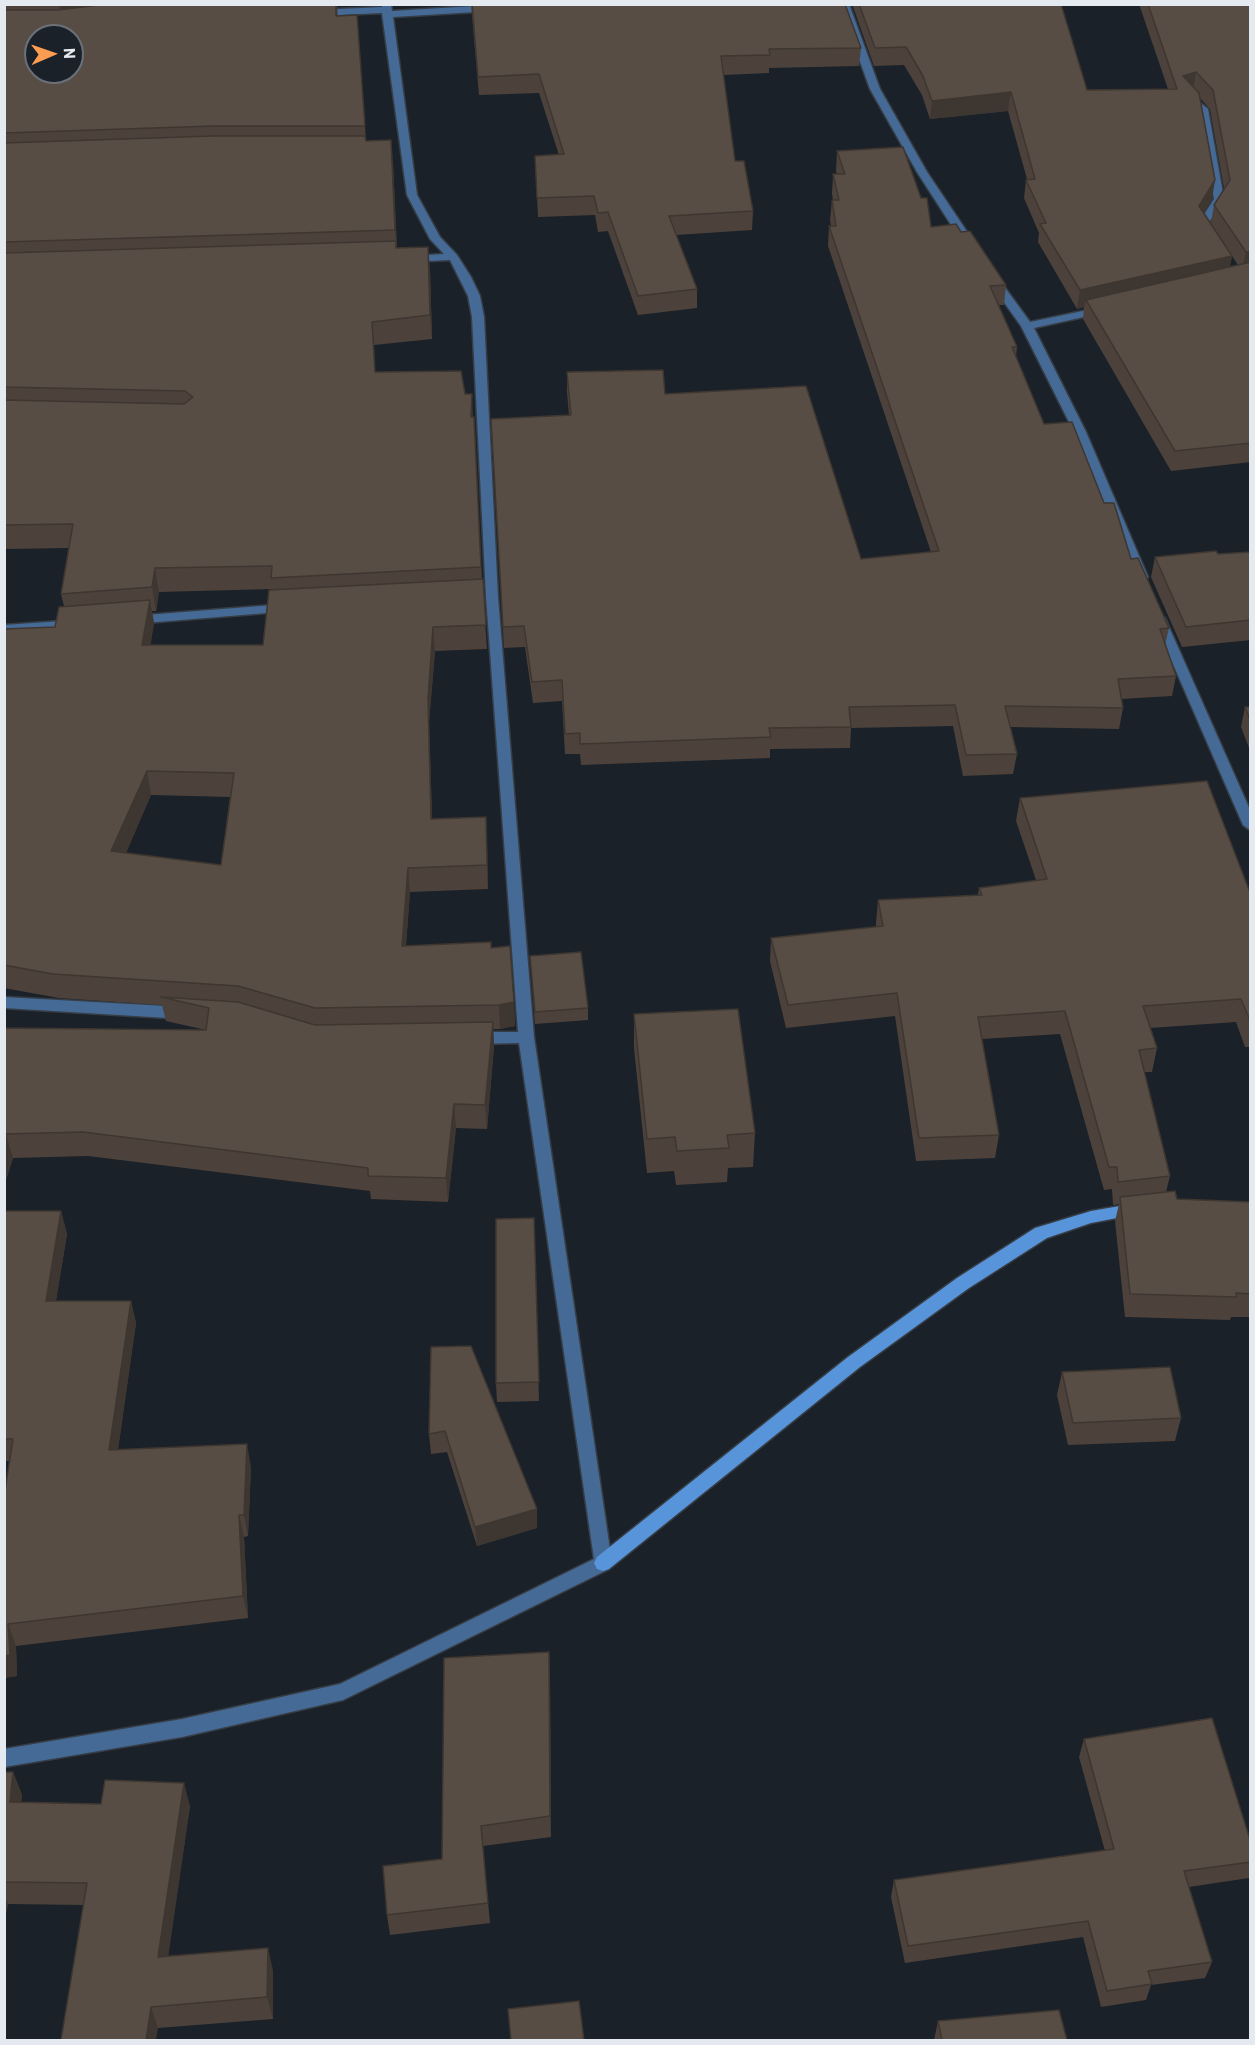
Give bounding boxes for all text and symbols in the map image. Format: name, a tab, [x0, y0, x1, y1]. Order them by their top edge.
north arrow	[24, 24, 84, 84]
text: N	[61, 48, 80, 59]

